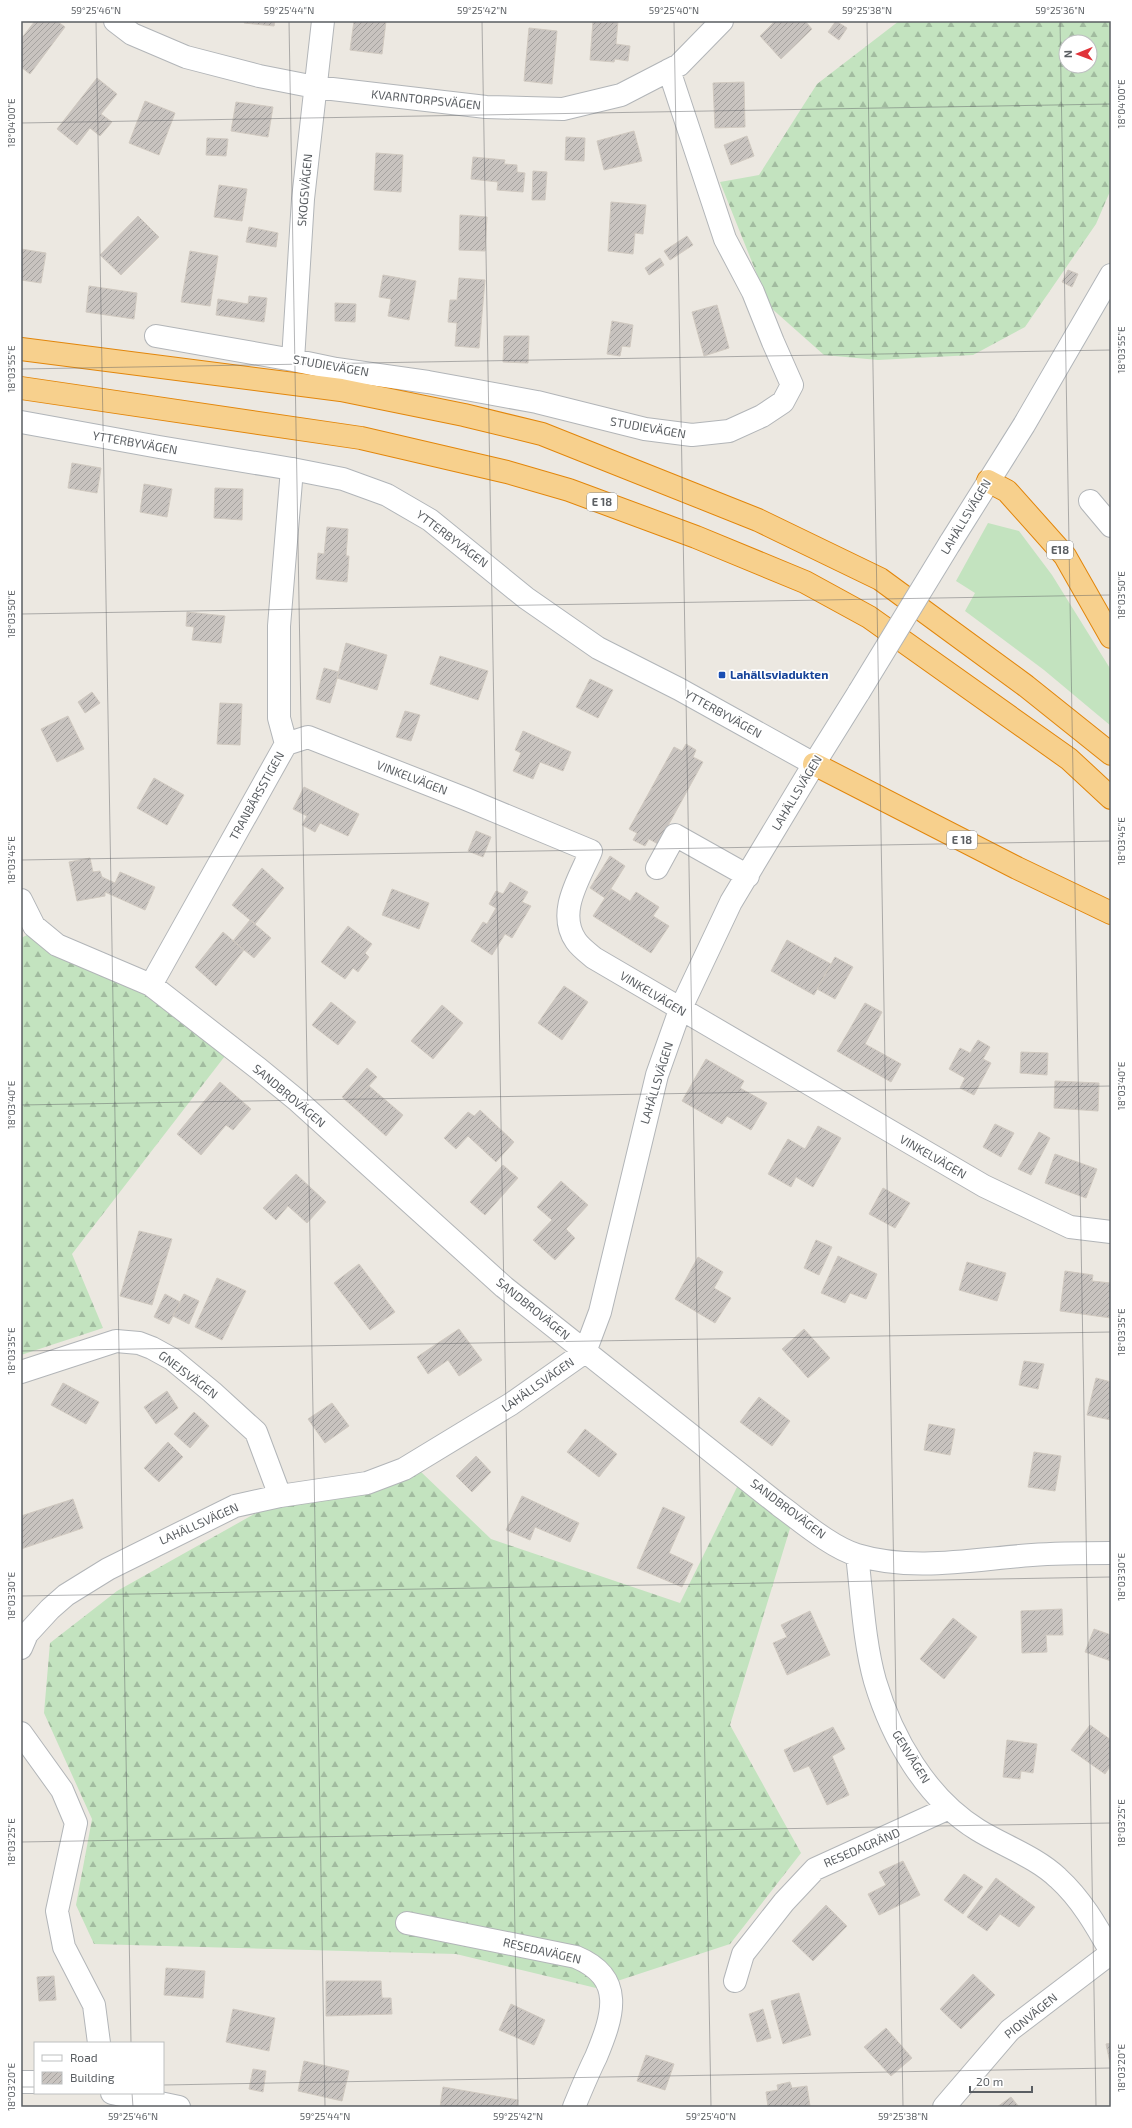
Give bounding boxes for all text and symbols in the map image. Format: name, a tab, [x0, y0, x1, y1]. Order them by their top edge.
text: 59°25'46"N	[71, 4, 121, 16]
text: 59°25'44"N	[264, 4, 314, 16]
text: 59°25'42"N	[457, 4, 507, 16]
text: 59°25'40"N	[649, 4, 699, 16]
text: 59°25'38"N	[842, 4, 892, 16]
text: 59°25'36"N	[1035, 4, 1085, 16]
north arrow	[1058, 34, 1098, 74]
text: N	[1061, 50, 1074, 58]
text: 18°04'00"E	[1115, 79, 1127, 129]
street label: KVARNTORPSVÄGEN	[370, 86, 482, 112]
text: 18°04'00"E	[5, 98, 17, 148]
street label: SKOGSVÄGEN	[294, 153, 314, 227]
text: 18°03'55"E	[1115, 326, 1127, 374]
text: 18°03'55"E	[5, 345, 17, 393]
street label: STUDIEVÄGEN	[292, 351, 370, 379]
street label: STUDIEVÄGEN	[609, 413, 687, 441]
street label: YTTERBYVÄGEN	[92, 428, 179, 456]
street label: LAHÄLLSVÄGEN	[937, 476, 993, 557]
road number: E 18	[587, 493, 617, 511]
street label: YTTERBYVÄGEN	[414, 507, 491, 570]
road number: E18	[1047, 541, 1073, 559]
text: 18°03'50"E	[1115, 571, 1127, 619]
text: 18°03'50"E	[5, 590, 17, 638]
place label: Lahällsviadukten	[730, 667, 828, 681]
marker: Lahällsviadukten	[717, 670, 727, 680]
street label: YTTERBYVÄGEN	[682, 686, 765, 740]
street label: TRANBÄRSSTIGEN	[226, 749, 286, 842]
street label: LAHÄLLSVÄGEN	[768, 752, 824, 833]
street label: VINKELVÄGEN	[375, 757, 450, 797]
text: 18°03'45"E	[1115, 817, 1127, 865]
road number: E 18	[947, 831, 977, 849]
text: 18°03'45"E	[5, 836, 17, 884]
street label: VINKELVÄGEN	[618, 968, 689, 1018]
street label: LAHÄLLSVÄGEN	[637, 1040, 675, 1126]
street label: SANDBROVÄGEN	[250, 1061, 329, 1130]
text: 18°03'40"E	[1115, 1061, 1127, 1110]
text: 18°03'40"E	[5, 1080, 17, 1129]
street label: VINKELVÄGEN	[898, 1131, 969, 1181]
street label: SANDBROVÄGEN	[494, 1274, 573, 1342]
text: 18°03'35"E	[1115, 1308, 1127, 1356]
text: 18°03'35"E	[5, 1327, 17, 1375]
street label: GNEJSVÄGEN	[156, 1347, 221, 1401]
street label: LAHÄLLSVÄGEN	[499, 1354, 576, 1414]
street label: SANDBROVÄGEN	[748, 1475, 829, 1541]
street label: LAHÄLLSVÄGEN	[157, 1499, 240, 1547]
text: 18°03'30"E	[1115, 1553, 1127, 1601]
text: 18°03'30"E	[5, 1572, 17, 1620]
street label: GENVÄGEN	[890, 1727, 934, 1786]
text: 18°03'25"E	[1115, 1799, 1127, 1847]
text: 18°03'25"E	[5, 1818, 17, 1866]
street label: RESEDAGRÄND	[821, 1825, 902, 1870]
street label: RESEDAVÄGEN	[502, 1934, 583, 1966]
street label: PIONVÄGEN	[1001, 1990, 1060, 2041]
legend	[34, 2042, 164, 2094]
text: 18°03'20"E	[1115, 2044, 1127, 2092]
text: Road	[70, 2050, 98, 2064]
text: 18°03'20"E	[5, 2063, 17, 2111]
scale bar	[970, 2068, 1032, 2094]
text: Building	[70, 2070, 115, 2084]
text: 20 m	[976, 2074, 1003, 2088]
text: 59°25'46"N	[108, 2110, 158, 2122]
text: 59°25'44"N	[300, 2110, 350, 2122]
text: 59°25'42"N	[493, 2110, 543, 2122]
text: 59°25'40"N	[686, 2110, 736, 2122]
text: 59°25'38"N	[878, 2110, 928, 2122]

